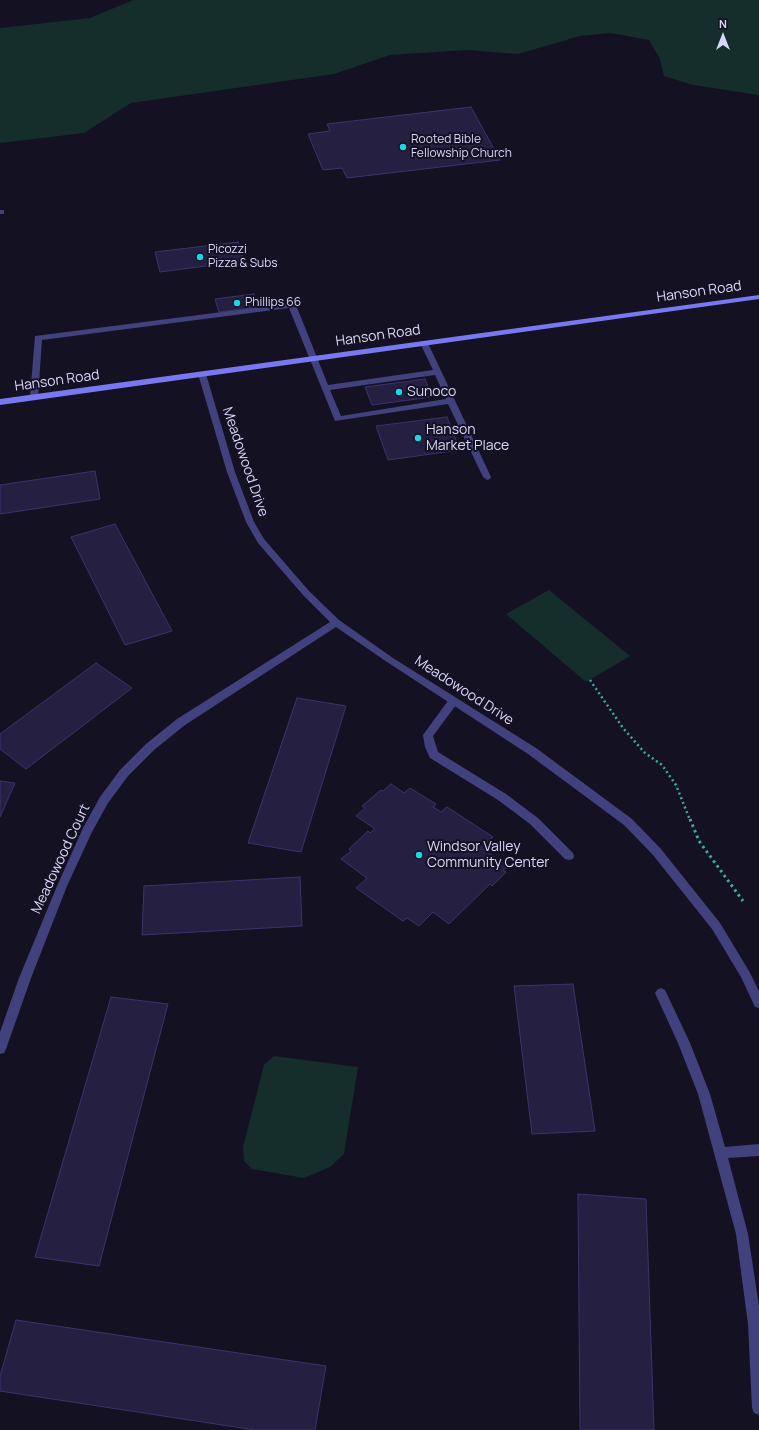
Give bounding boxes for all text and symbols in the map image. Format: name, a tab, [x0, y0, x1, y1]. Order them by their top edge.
north arrow	[703, 16, 743, 56]
text: N	[719, 16, 727, 31]
place label: Rooted Bible Fellowship Church	[411, 133, 512, 161]
marker: Rooted Bible Fellowship Church	[398, 142, 408, 152]
place label: Picozzi Pizza & Subs	[208, 243, 278, 271]
marker: Picozzi Pizza & Subs	[195, 252, 205, 262]
street label: Hanson Road	[655, 278, 743, 306]
place label: Phillips 66	[245, 296, 301, 310]
marker: Phillips 66	[232, 298, 242, 308]
street label: Hanson Road	[334, 322, 422, 350]
street label: Hanson Road	[13, 367, 101, 395]
place label: Sunoco	[407, 384, 456, 400]
marker: Sunoco	[394, 387, 404, 397]
street label: Meadowood Drive	[218, 405, 272, 519]
place label: Hanson Market Place	[426, 422, 509, 454]
marker: Hanson Market Place	[413, 433, 423, 443]
street label: Meadowood Drive	[411, 653, 517, 729]
street label: Meadowood Court	[28, 801, 94, 917]
place label: Windsor Valley Community Center	[427, 839, 549, 872]
marker: Windsor Valley Community Center	[414, 850, 424, 860]

